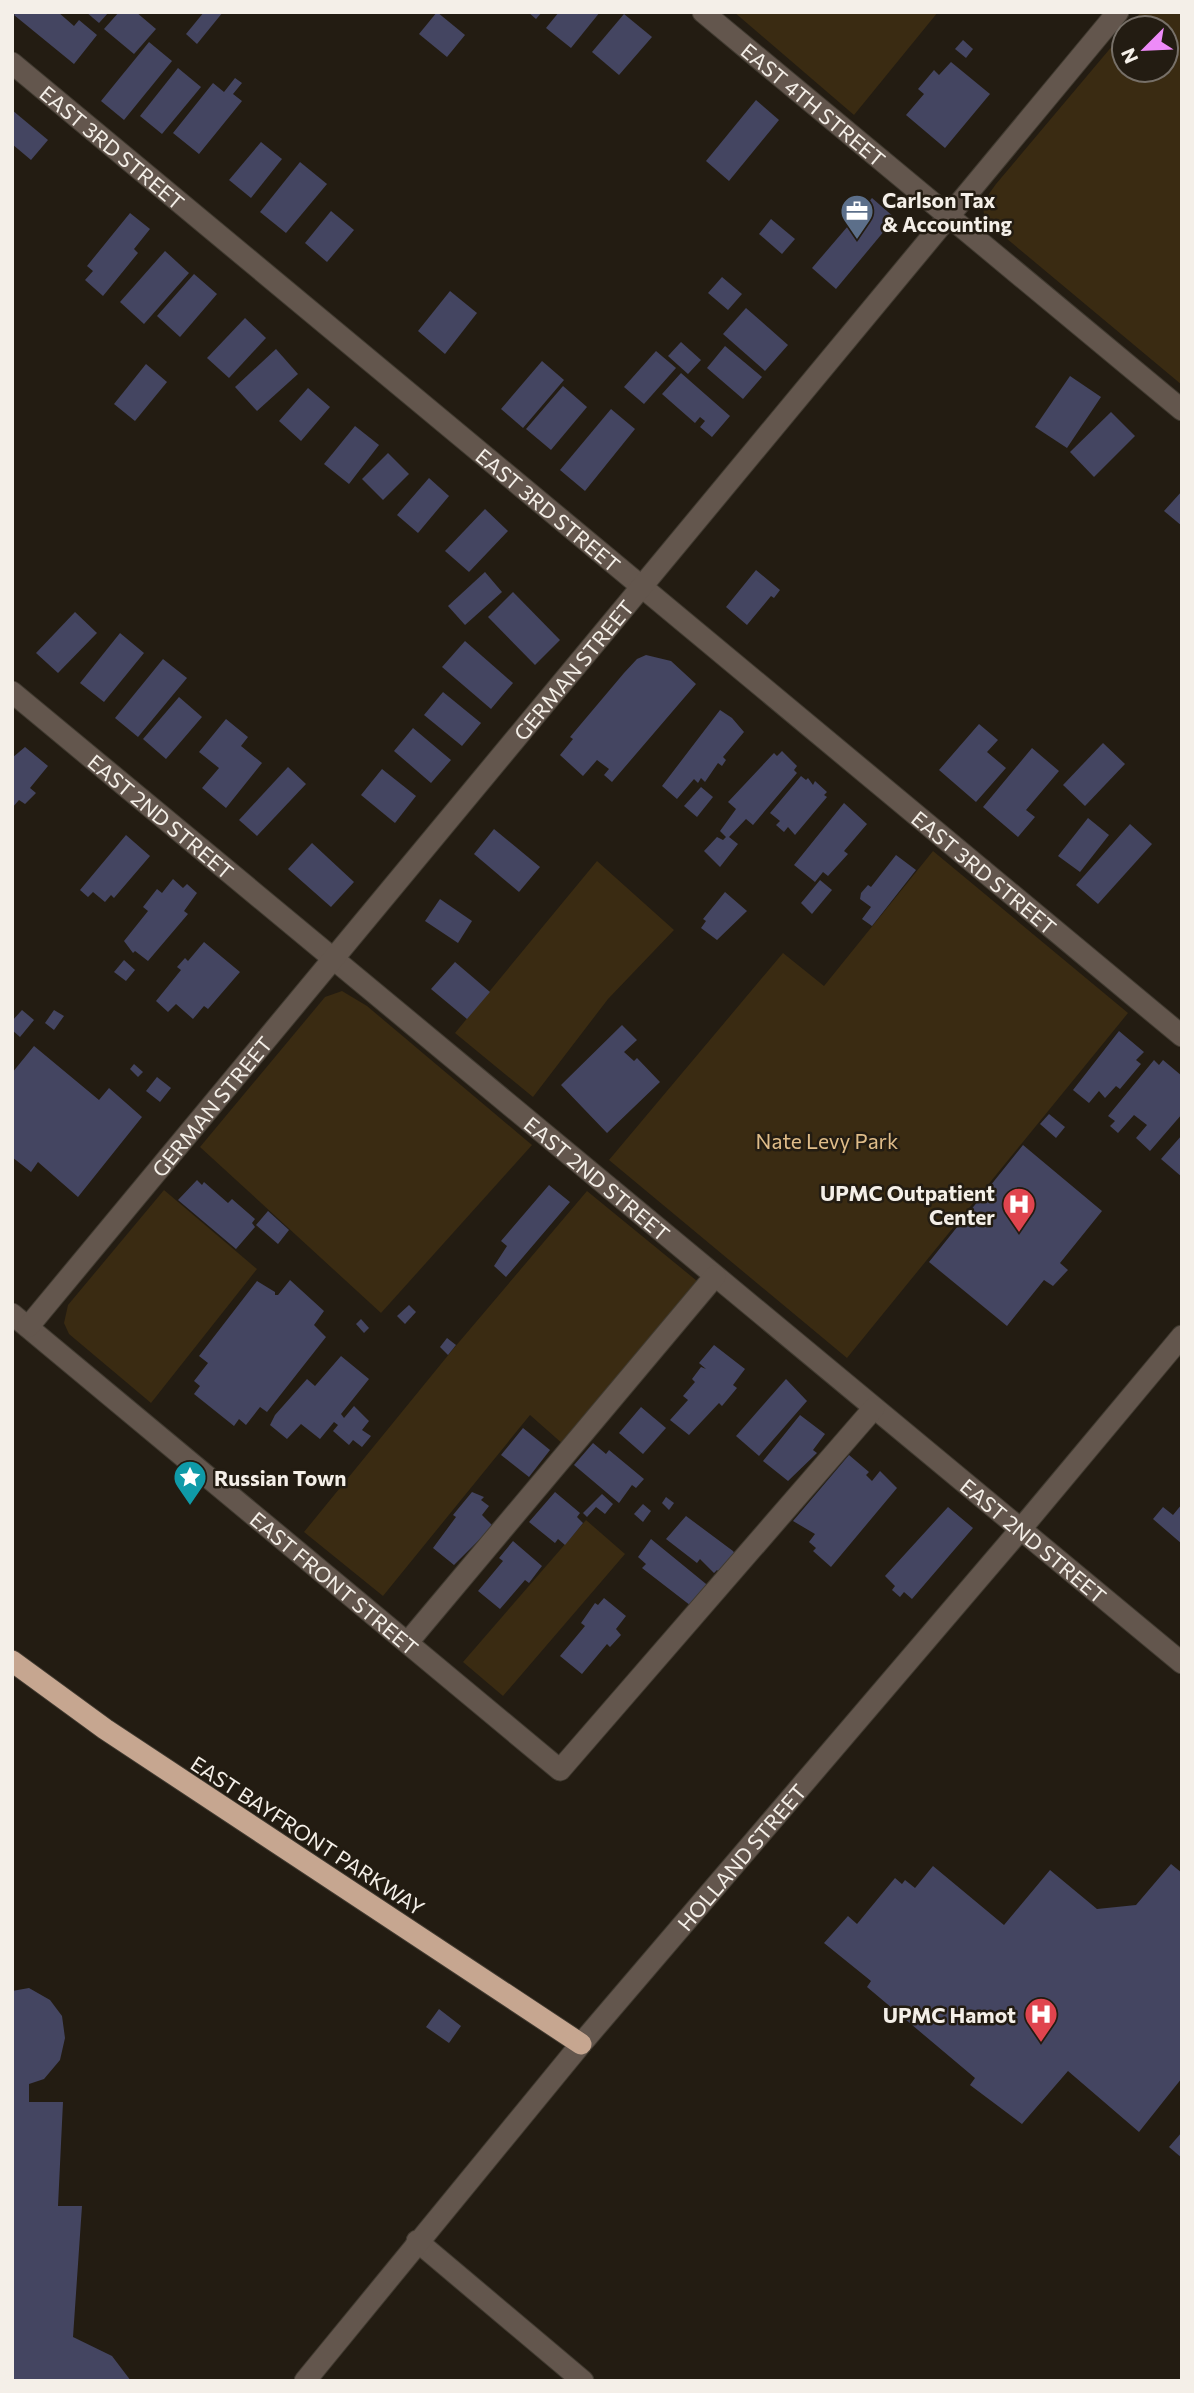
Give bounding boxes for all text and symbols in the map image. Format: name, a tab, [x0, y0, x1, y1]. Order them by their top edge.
north arrow	[1110, 14, 1180, 84]
street label: EAST 4TH STREET	[737, 37, 891, 171]
text: N	[1116, 45, 1142, 67]
street label: EAST 3RD STREET	[35, 80, 190, 214]
place label: Carlson Tax & Accounting	[882, 187, 1012, 236]
office icon: Carlson Tax & Accounting	[838, 192, 876, 241]
street label: EAST 3RD STREET	[471, 442, 626, 576]
street label: GERMAN STREET	[508, 594, 638, 745]
street label: EAST 2ND STREET	[83, 748, 239, 883]
street label: EAST 3RD STREET	[907, 805, 1062, 939]
street label: GERMAN STREET	[146, 1031, 276, 1181]
street label: EAST 2ND STREET	[520, 1110, 675, 1246]
park label: Nate Levy Park	[756, 1128, 898, 1153]
place label: UPMC Outpatient Center	[820, 1180, 995, 1229]
hospital icon: UPMC Outpatient Center	[1000, 1185, 1038, 1234]
place icon: Russian Town	[171, 1458, 209, 1507]
place label: Russian Town	[214, 1465, 347, 1490]
street label: EAST 2ND STREET	[956, 1473, 1112, 1608]
street label: EAST FRONT STREET	[246, 1506, 424, 1660]
street label: EAST BAYFRONT PARKWAY	[186, 1750, 430, 1920]
street label: HOLLAND STREET	[671, 1778, 811, 1935]
hospital icon: UPMC Hamot	[1022, 1995, 1060, 2044]
place label: UPMC Hamot	[883, 2002, 1016, 2027]

